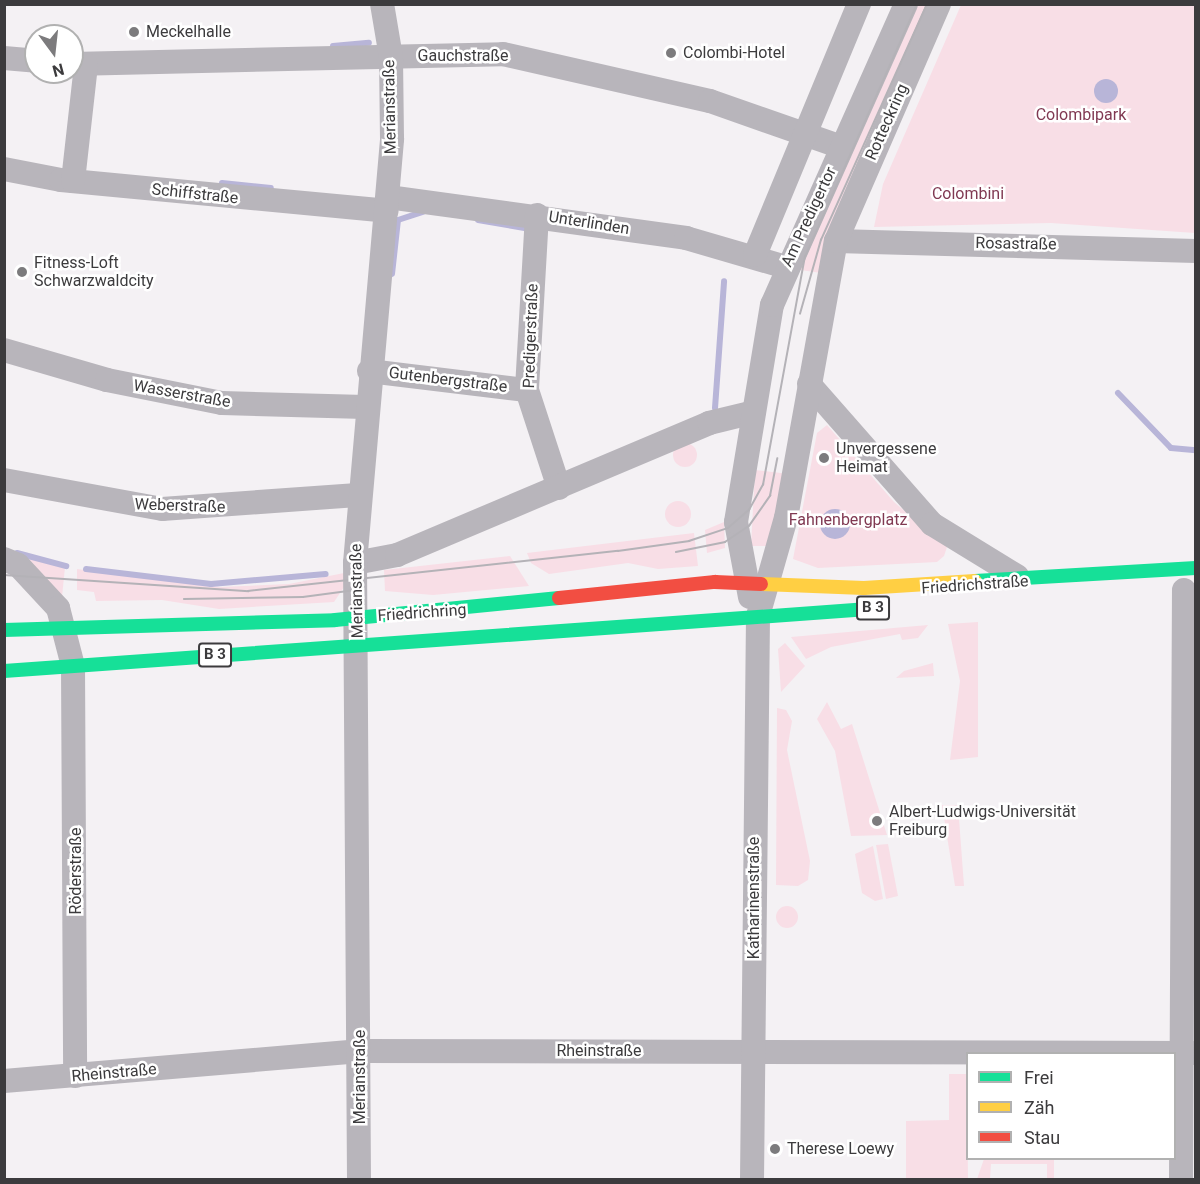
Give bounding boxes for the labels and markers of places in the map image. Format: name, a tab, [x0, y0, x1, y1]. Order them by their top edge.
place label: Meckelhalle	[146, 22, 231, 42]
marker: Meckelhalle	[127, 25, 141, 39]
place label: Colombi-Hotel	[683, 43, 785, 63]
marker: Colombi-Hotel	[664, 46, 678, 60]
place label: Fitness-Loft Schwarzwaldcity	[34, 253, 153, 291]
marker: Fitness-Loft Schwarzwaldcity	[15, 265, 29, 279]
place label: Unvergessene Heimat	[836, 439, 936, 477]
marker: Unvergessene Heimat	[817, 451, 831, 465]
place label: Albert-Ludwigs-Universität Freiburg	[889, 802, 1076, 840]
marker: Albert-Ludwigs-Universität Freiburg	[870, 814, 884, 828]
place label: Therese Loewy	[787, 1139, 894, 1159]
marker: Therese Loewy	[768, 1142, 782, 1156]

